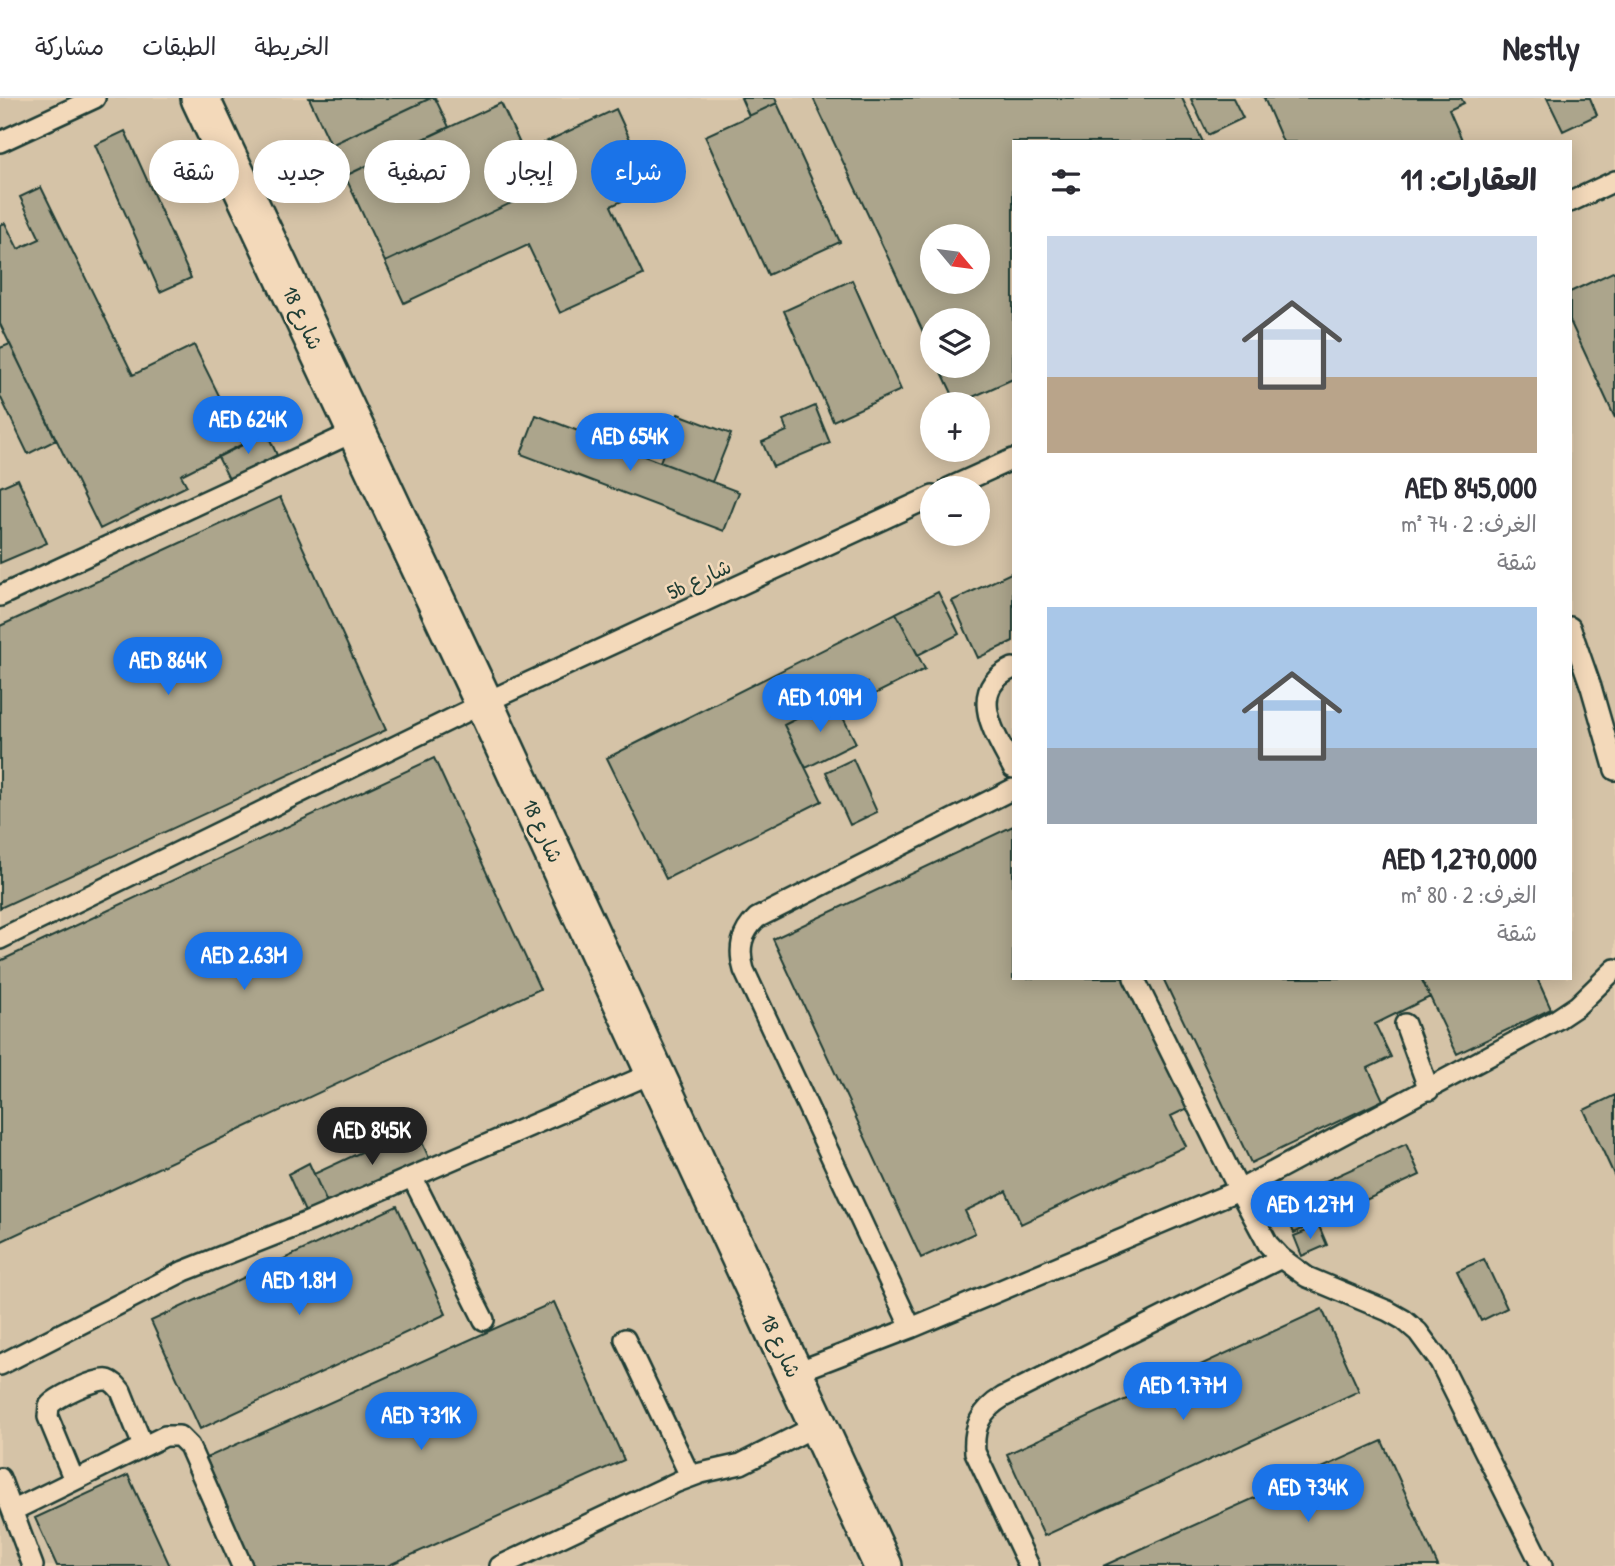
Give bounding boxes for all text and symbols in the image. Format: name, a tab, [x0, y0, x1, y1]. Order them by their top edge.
text: Nestly	[1503, 26, 1580, 70]
text: مشاركة	[35, 30, 104, 62]
text: الطبقات	[142, 30, 217, 62]
text: الخريطة	[255, 30, 329, 62]
chip: شقة	[149, 140, 239, 203]
chip: جديد	[253, 140, 350, 203]
chip: تصفية	[364, 140, 470, 203]
chip: إيجار	[484, 140, 577, 203]
chip: شراء	[591, 140, 686, 203]
text: العقارات: 11	[1401, 159, 1537, 199]
icon: filters	[1047, 163, 1085, 201]
north arrow	[920, 224, 990, 294]
map controls	[920, 224, 990, 546]
street label: شارع 18	[275, 282, 330, 355]
icon: home	[1229, 282, 1355, 408]
button: layers	[920, 308, 990, 378]
button: +	[920, 392, 990, 462]
pin: AED 624K	[176, 396, 320, 456]
text: AED 624K	[209, 403, 287, 434]
pin: AED 654K	[558, 414, 702, 473]
text: AED 654K	[591, 420, 669, 451]
text: AED 845,000	[1405, 467, 1537, 507]
button: −	[920, 476, 990, 546]
text: الغرف: 2 · 74 m²	[1401, 508, 1537, 539]
text: شقة	[1497, 546, 1537, 577]
street label: 5b شارع	[662, 552, 736, 607]
pin: AED 864K	[96, 638, 240, 697]
text: AED 864K	[129, 644, 207, 675]
icon: home	[1229, 653, 1355, 779]
pin: AED 1.09M	[740, 674, 900, 734]
text: AED 1.09M	[778, 681, 862, 712]
street label: شارع 18	[515, 795, 570, 868]
text: AED 1,270,000	[1382, 838, 1537, 878]
text: الغرف: 2 · 80 m²	[1401, 879, 1537, 910]
text: شقة	[1497, 917, 1537, 948]
pin: AED 2.63M	[164, 932, 324, 992]
text: AED 2.63M	[201, 939, 287, 970]
pin: AED 845K	[300, 1108, 444, 1167]
text: AED 845K	[333, 1114, 411, 1145]
pin: AED 1.27M	[1230, 1182, 1390, 1241]
text: AED 1.27M	[1267, 1188, 1353, 1219]
pin: AED 1.8M	[227, 1258, 371, 1317]
text: AED 1.8M	[262, 1264, 336, 1295]
street label: شارع 18	[753, 1310, 808, 1383]
pin: AED 1.77M	[1103, 1362, 1263, 1422]
text: AED 1.77M	[1139, 1369, 1227, 1400]
pin: AED 731K	[349, 1392, 493, 1452]
text: AED 731K	[381, 1399, 461, 1430]
pin: AED 734K	[1236, 1464, 1380, 1524]
text: AED 734K	[1268, 1471, 1348, 1502]

